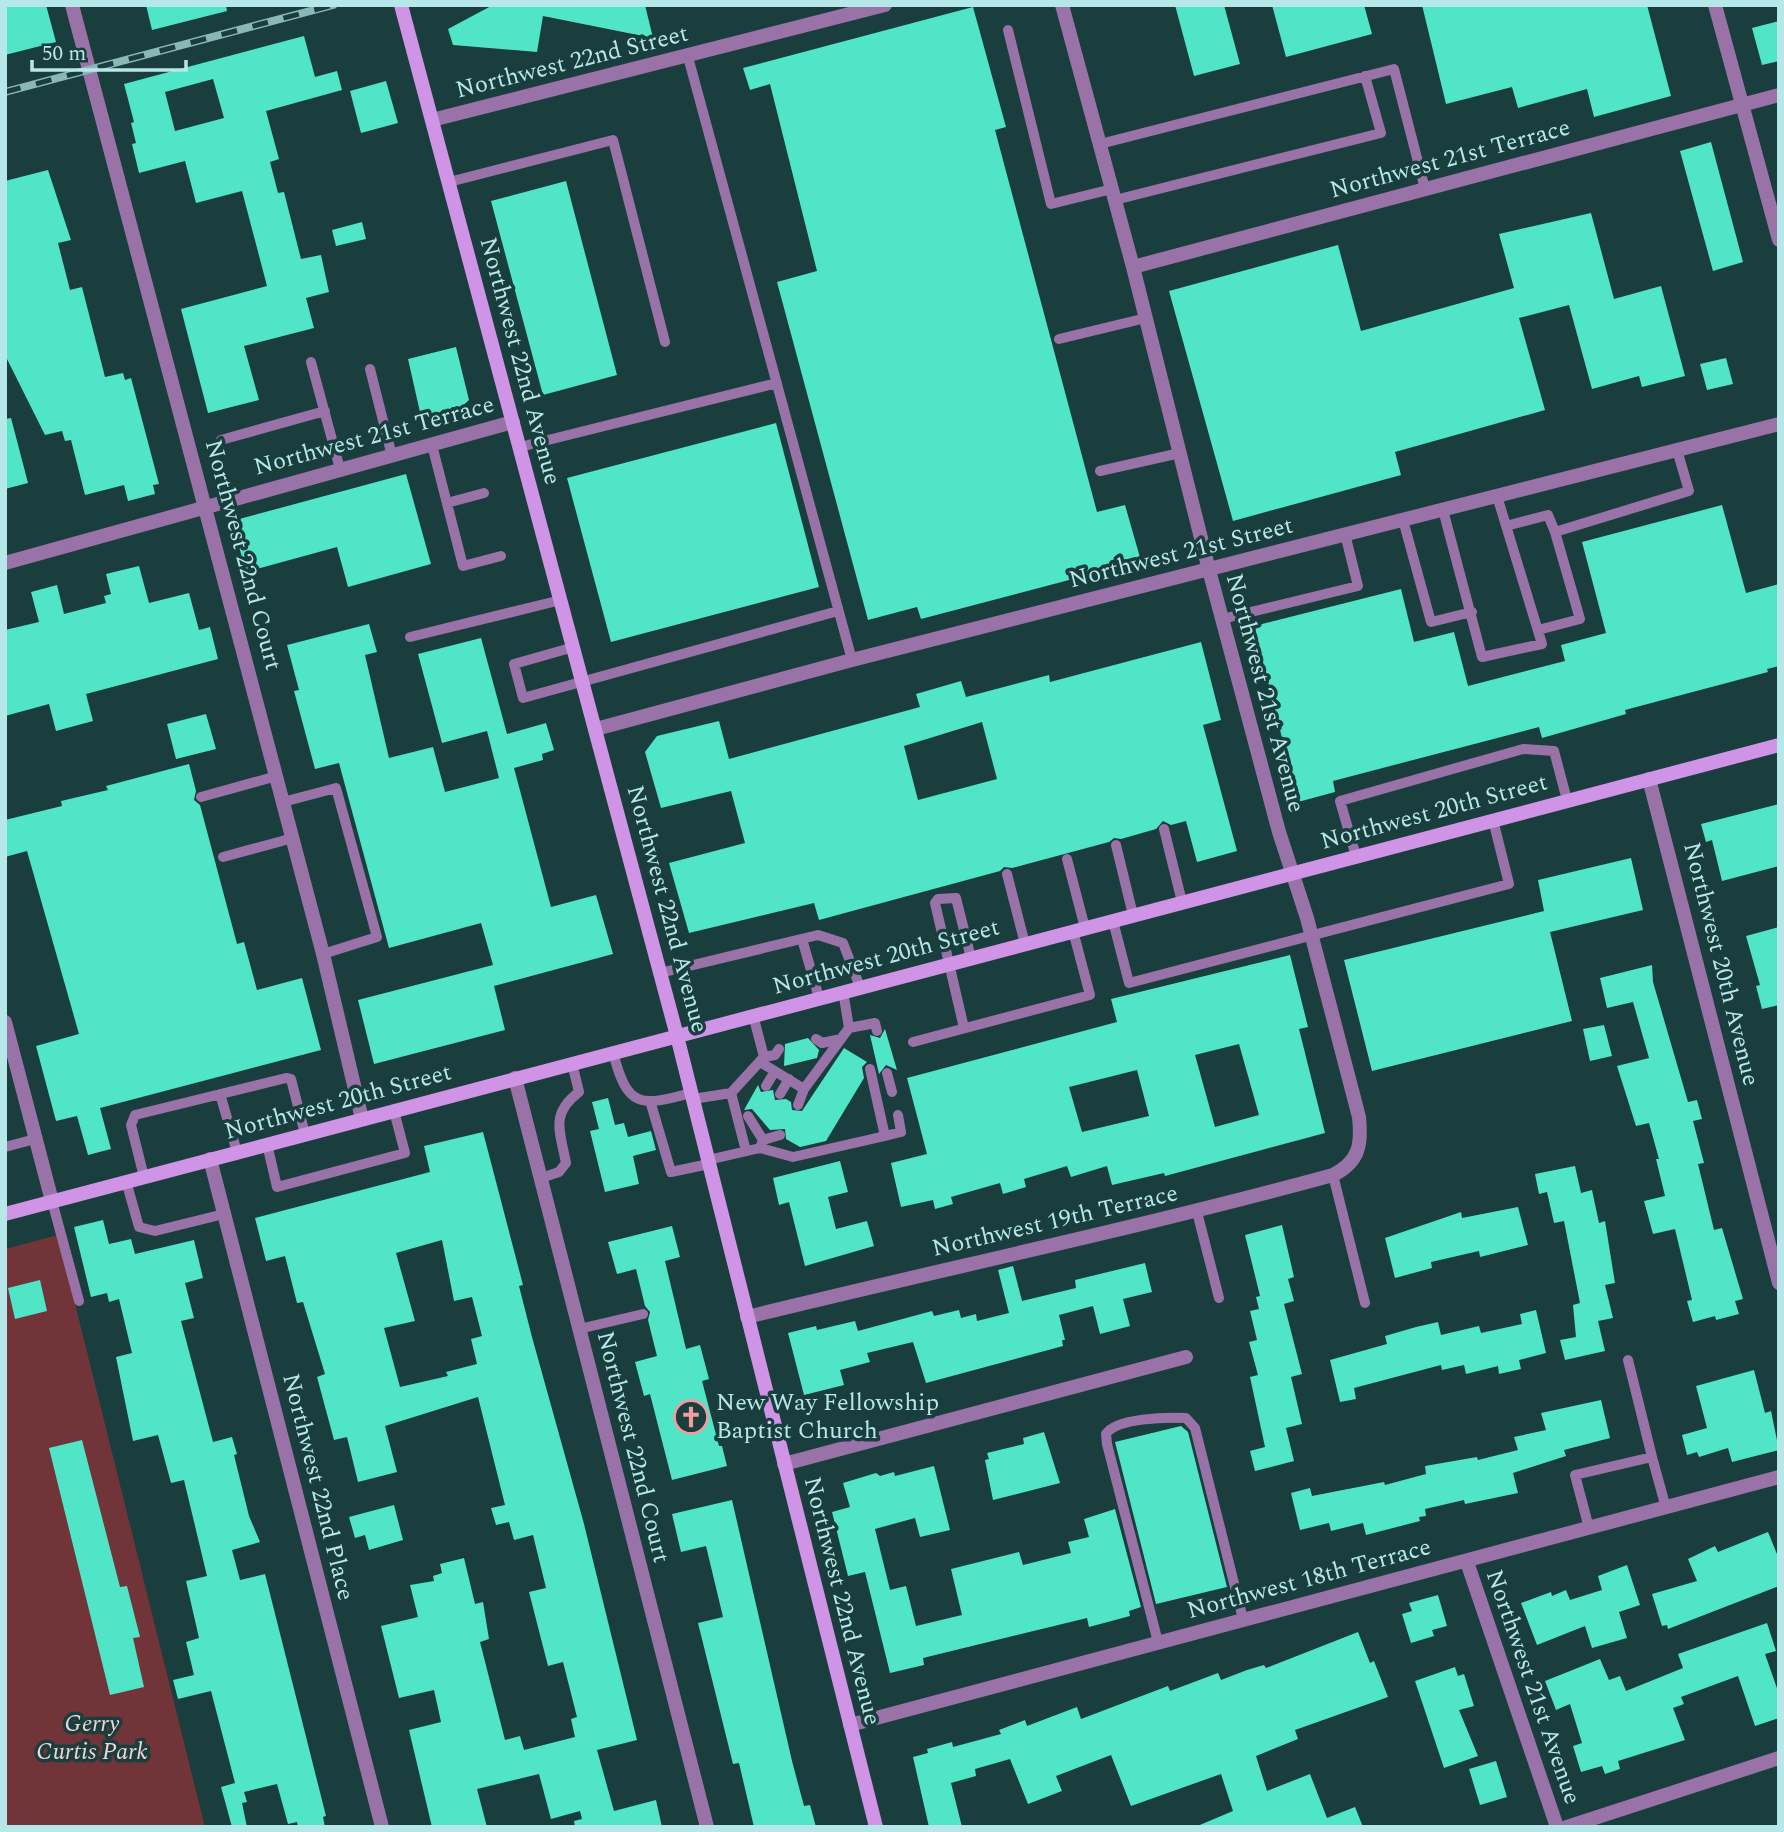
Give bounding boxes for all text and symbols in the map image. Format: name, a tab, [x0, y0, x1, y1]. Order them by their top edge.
street label: Northwest 22nd Street	[452, 16, 692, 108]
scale bar	[32, 28, 186, 72]
text: 50 m	[42, 38, 86, 70]
street label: Northwest 21st Terrace	[1326, 110, 1574, 208]
street label: Northwest 22nd Avenue	[470, 233, 570, 489]
street label: Northwest 21st Terrace	[250, 387, 498, 485]
street label: Northwest 22nd Court	[195, 436, 291, 674]
street label: Northwest 21st Street	[1065, 508, 1297, 598]
street label: Northwest 21st Avenue	[1216, 570, 1314, 816]
street label: Northwest 20th Street	[1317, 764, 1551, 860]
street label: Northwest 22nd Avenue	[617, 781, 717, 1037]
street label: Northwest 20th Avenue	[1673, 838, 1769, 1090]
street label: Northwest 20th Street	[769, 909, 1003, 1005]
street label: Northwest 20th Street	[221, 1054, 455, 1150]
street label: Northwest 19th Terrace	[928, 1175, 1182, 1267]
street label: Northwest 22nd Court	[587, 1327, 679, 1567]
street label: Northwest 22nd Place	[272, 1370, 364, 1604]
place label: New Way Fellowship Baptist Church	[716, 1385, 939, 1449]
church icon: New Way Fellowship Baptist Church	[672, 1398, 710, 1436]
street label: Northwest 22nd Avenue	[794, 1473, 890, 1729]
street label: Northwest 18th Terrace	[1183, 1529, 1435, 1629]
street label: Northwest 21st Avenue	[1476, 1565, 1590, 1809]
park label: Gerry Curtis Park	[36, 1706, 148, 1770]

